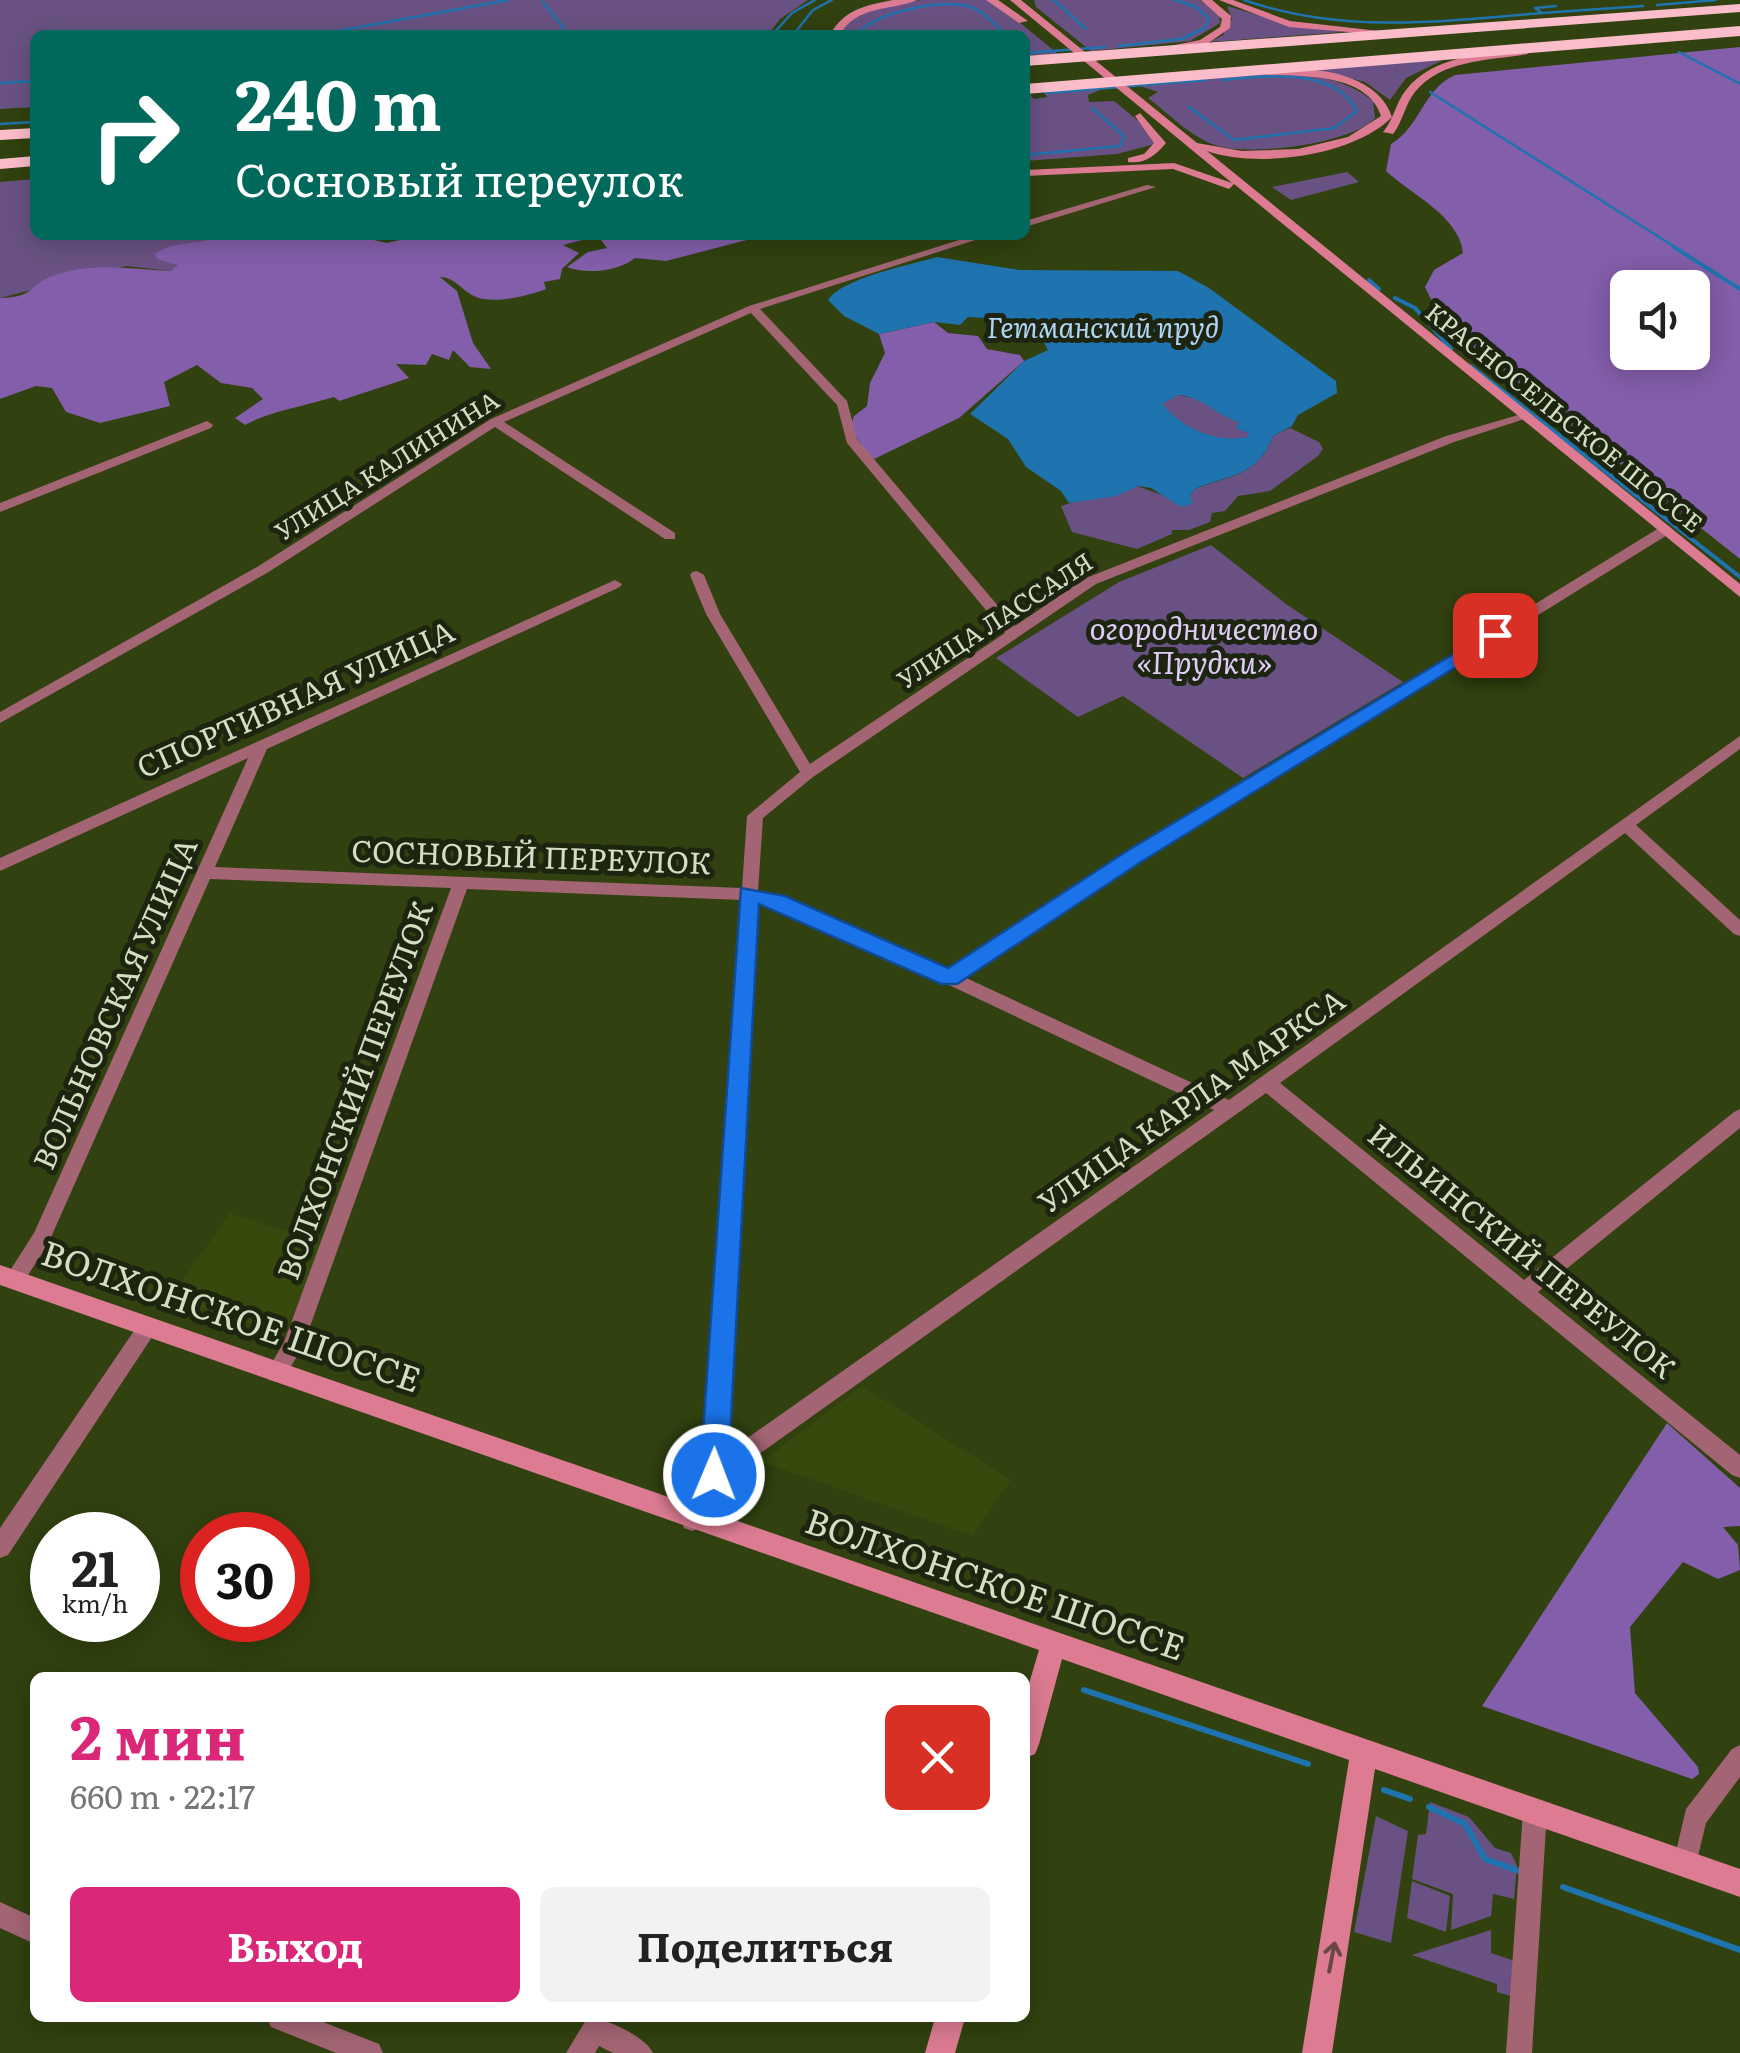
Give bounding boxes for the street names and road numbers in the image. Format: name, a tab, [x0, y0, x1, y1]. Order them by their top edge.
street label: КРАСНОСЕЛЬСКОЕ ШОССЕ	[1418, 293, 1712, 541]
street label: УЛИЦА КАЛИНИНА	[267, 381, 506, 549]
street label: УЛИЦА ЛАССАЛЯ	[889, 542, 1099, 697]
street label: СПОРТИВНАЯ УЛИЦА	[129, 607, 460, 787]
street label: СОСНОВЫЙ ПЕРЕУЛОК	[351, 827, 712, 883]
street label: ВОЛЬНОВСКАЯ УЛИЦА	[20, 830, 206, 1176]
street label: ВОЛХОНСКИЙ ПЕРЕУЛОК	[264, 895, 442, 1285]
street label: УЛИЦА КАРЛА МАРКСА	[1028, 977, 1353, 1222]
street label: ИЛЬИНСКИЙ ПЕРЕУЛОК	[1360, 1112, 1686, 1388]
street label: ВОЛХОНСКОЕ ШОССЕ	[35, 1225, 429, 1404]
street label: ВОЛХОНСКОЕ ШОССЕ	[799, 1493, 1193, 1672]

